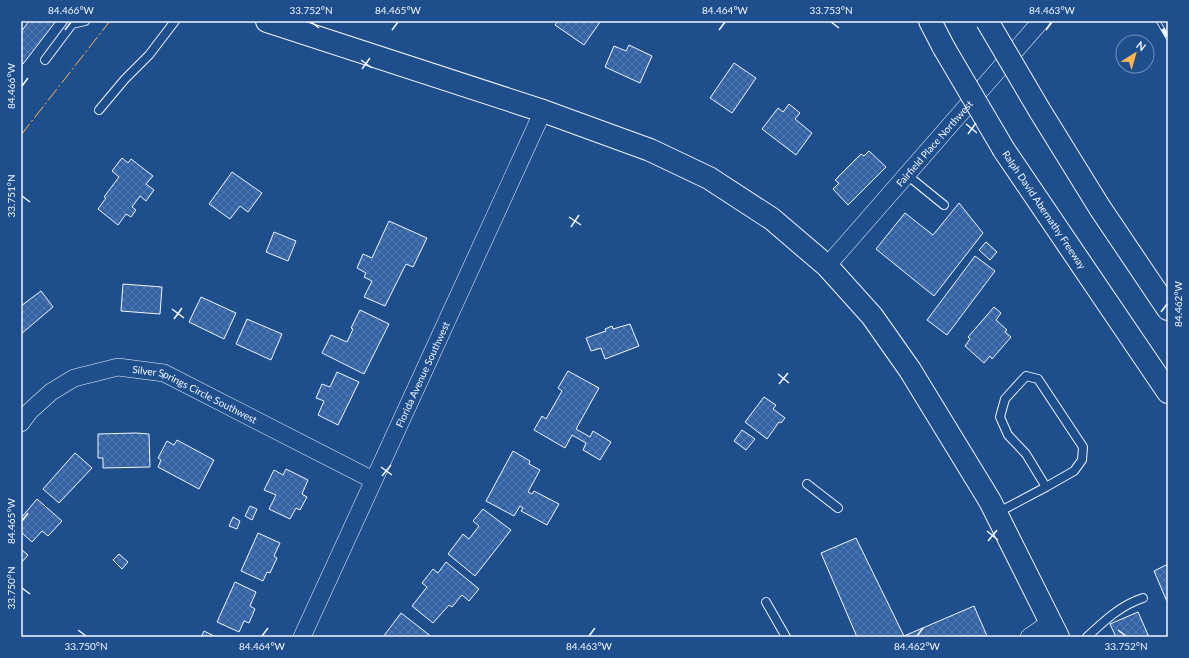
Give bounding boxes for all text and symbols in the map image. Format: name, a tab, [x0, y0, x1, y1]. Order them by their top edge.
text: 84.466°W	[48, 4, 95, 16]
text: 33.752°N	[289, 4, 333, 16]
text: 84.465°W	[375, 4, 422, 16]
text: 84.464°W	[702, 4, 749, 16]
text: 33.753°N	[809, 4, 853, 16]
text: 84.463°W	[1029, 4, 1076, 16]
north arrow	[1115, 34, 1155, 74]
text: N	[1134, 38, 1149, 53]
text: 84.466°W	[5, 62, 17, 109]
street label: Fairfield Place Northwest	[893, 97, 975, 189]
street label: Ralph David Abernathy Freeway	[1000, 148, 1089, 272]
text: 33.751°N	[5, 174, 17, 218]
text: 84.462°W	[1172, 280, 1184, 327]
street label: Florida Avenue Southwest	[393, 319, 452, 429]
street label: Silver Springs Circle Southwest	[132, 363, 259, 426]
text: 84.465°W	[5, 497, 17, 544]
text: 33.750°N	[5, 566, 17, 610]
text: 33.750°N	[64, 640, 108, 652]
text: 84.464°W	[239, 640, 286, 652]
text: 84.463°W	[566, 640, 613, 652]
text: 84.462°W	[894, 640, 941, 652]
text: 33.752°N	[1104, 640, 1148, 652]

